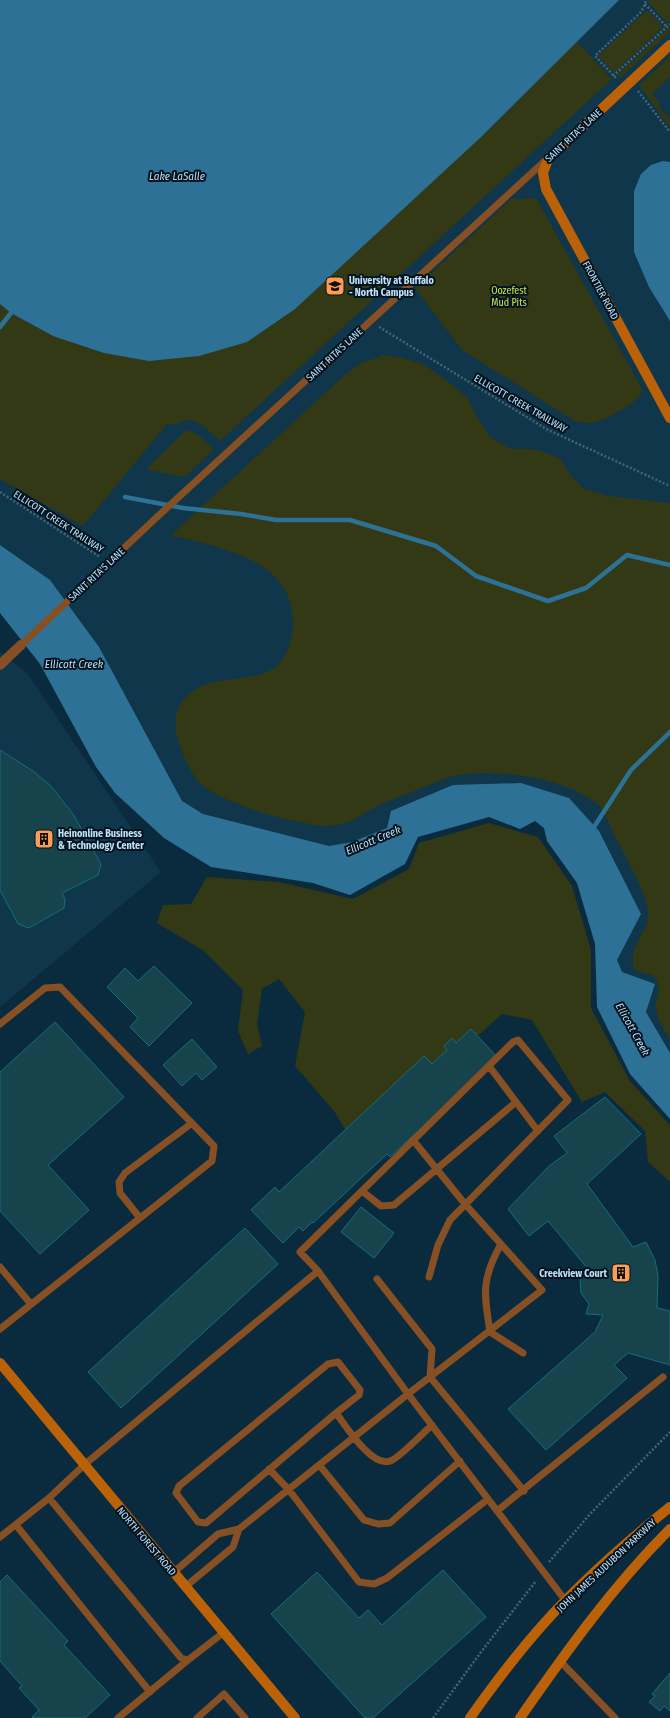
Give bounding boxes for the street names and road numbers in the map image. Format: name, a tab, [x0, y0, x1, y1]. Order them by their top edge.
street label: SAINT RITA'S LANE	[543, 106, 605, 165]
street label: FRONTIER ROAD	[580, 259, 621, 322]
street label: SAINT RITA'S LANE	[304, 325, 366, 384]
street label: ELLICOTT CREEK TRAILWAY	[472, 372, 569, 435]
street label: ELLICOTT CREEK TRAILWAY	[11, 488, 106, 556]
street label: SAINT RITA'S LANE	[66, 545, 128, 604]
street label: NORTH FOREST ROAD	[114, 1505, 178, 1578]
street label: JOHN JAMES AUDUBON PARKWAY	[555, 1517, 659, 1615]

